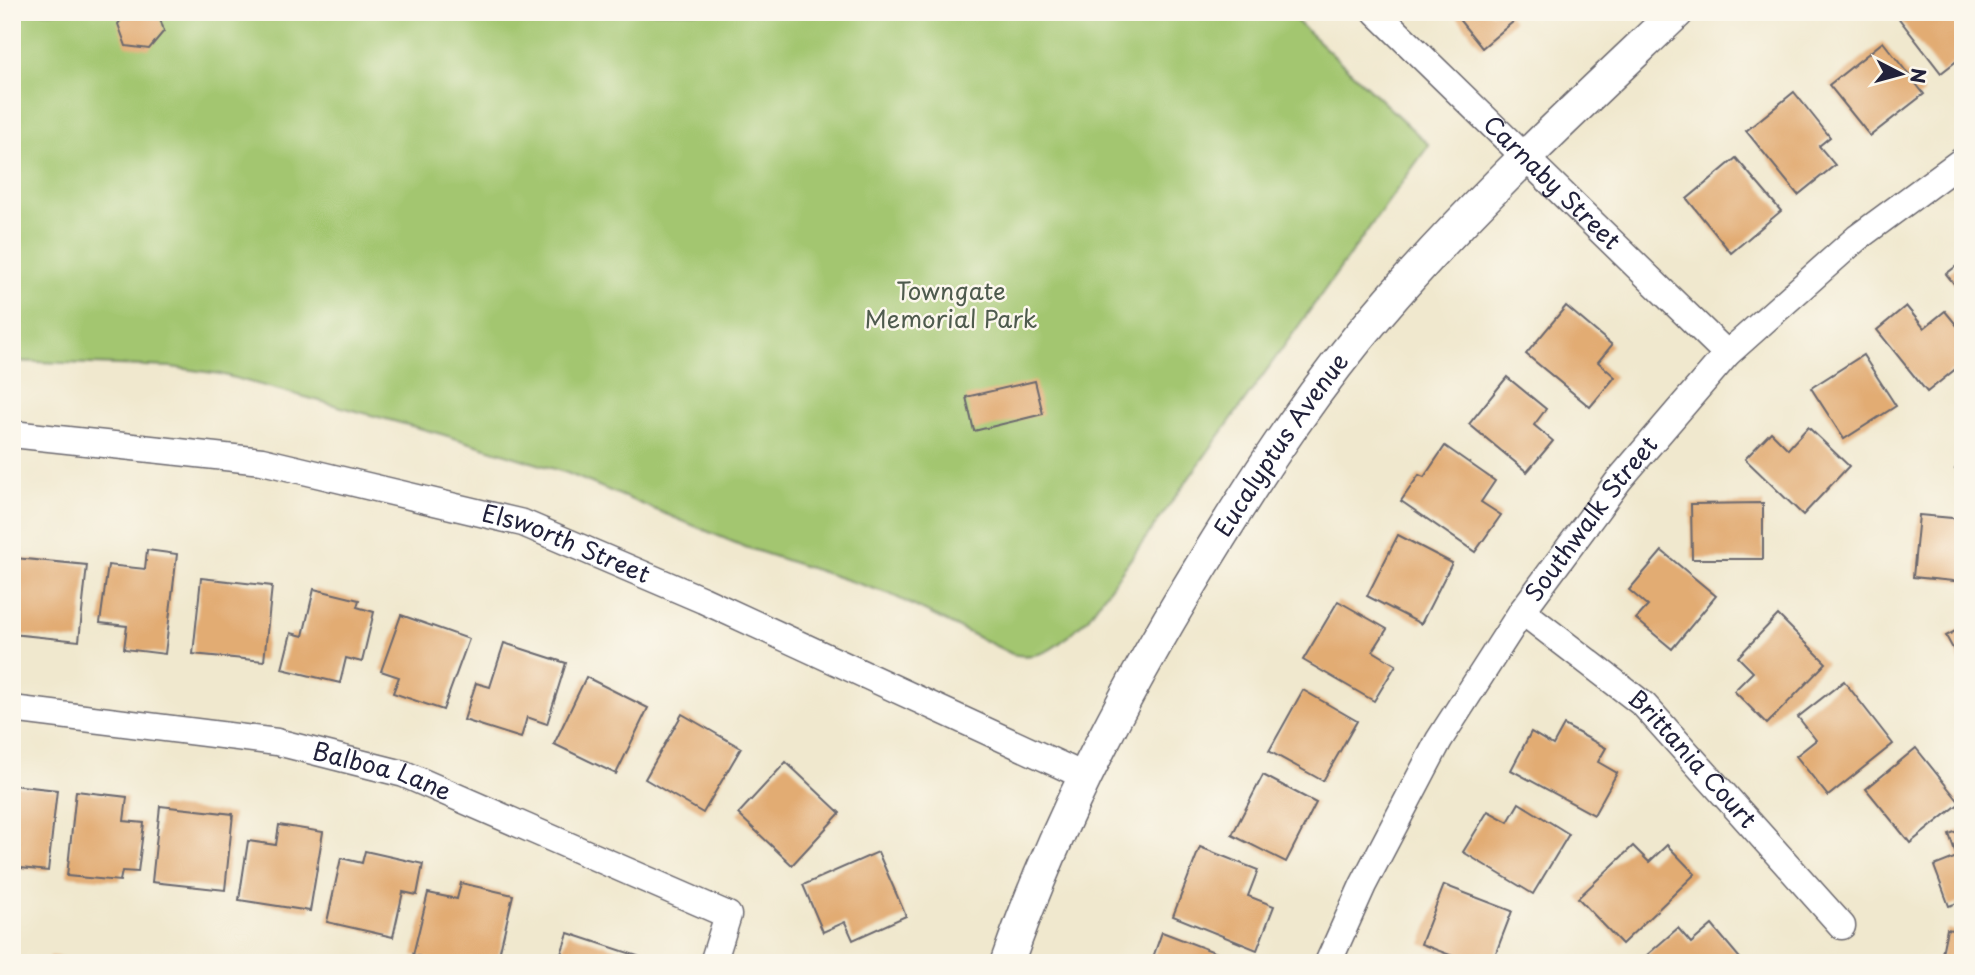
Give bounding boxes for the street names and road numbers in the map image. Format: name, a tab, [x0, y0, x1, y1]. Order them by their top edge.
street label: Carnaby Street	[1476, 106, 1630, 257]
street label: Eucalyptus Avenue	[1204, 344, 1356, 543]
street label: Southwalk Street	[1515, 427, 1665, 608]
street label: Elsworth Street	[479, 494, 656, 591]
street label: Brittania Court	[1621, 679, 1766, 835]
street label: Balboa Lane	[309, 732, 458, 809]

